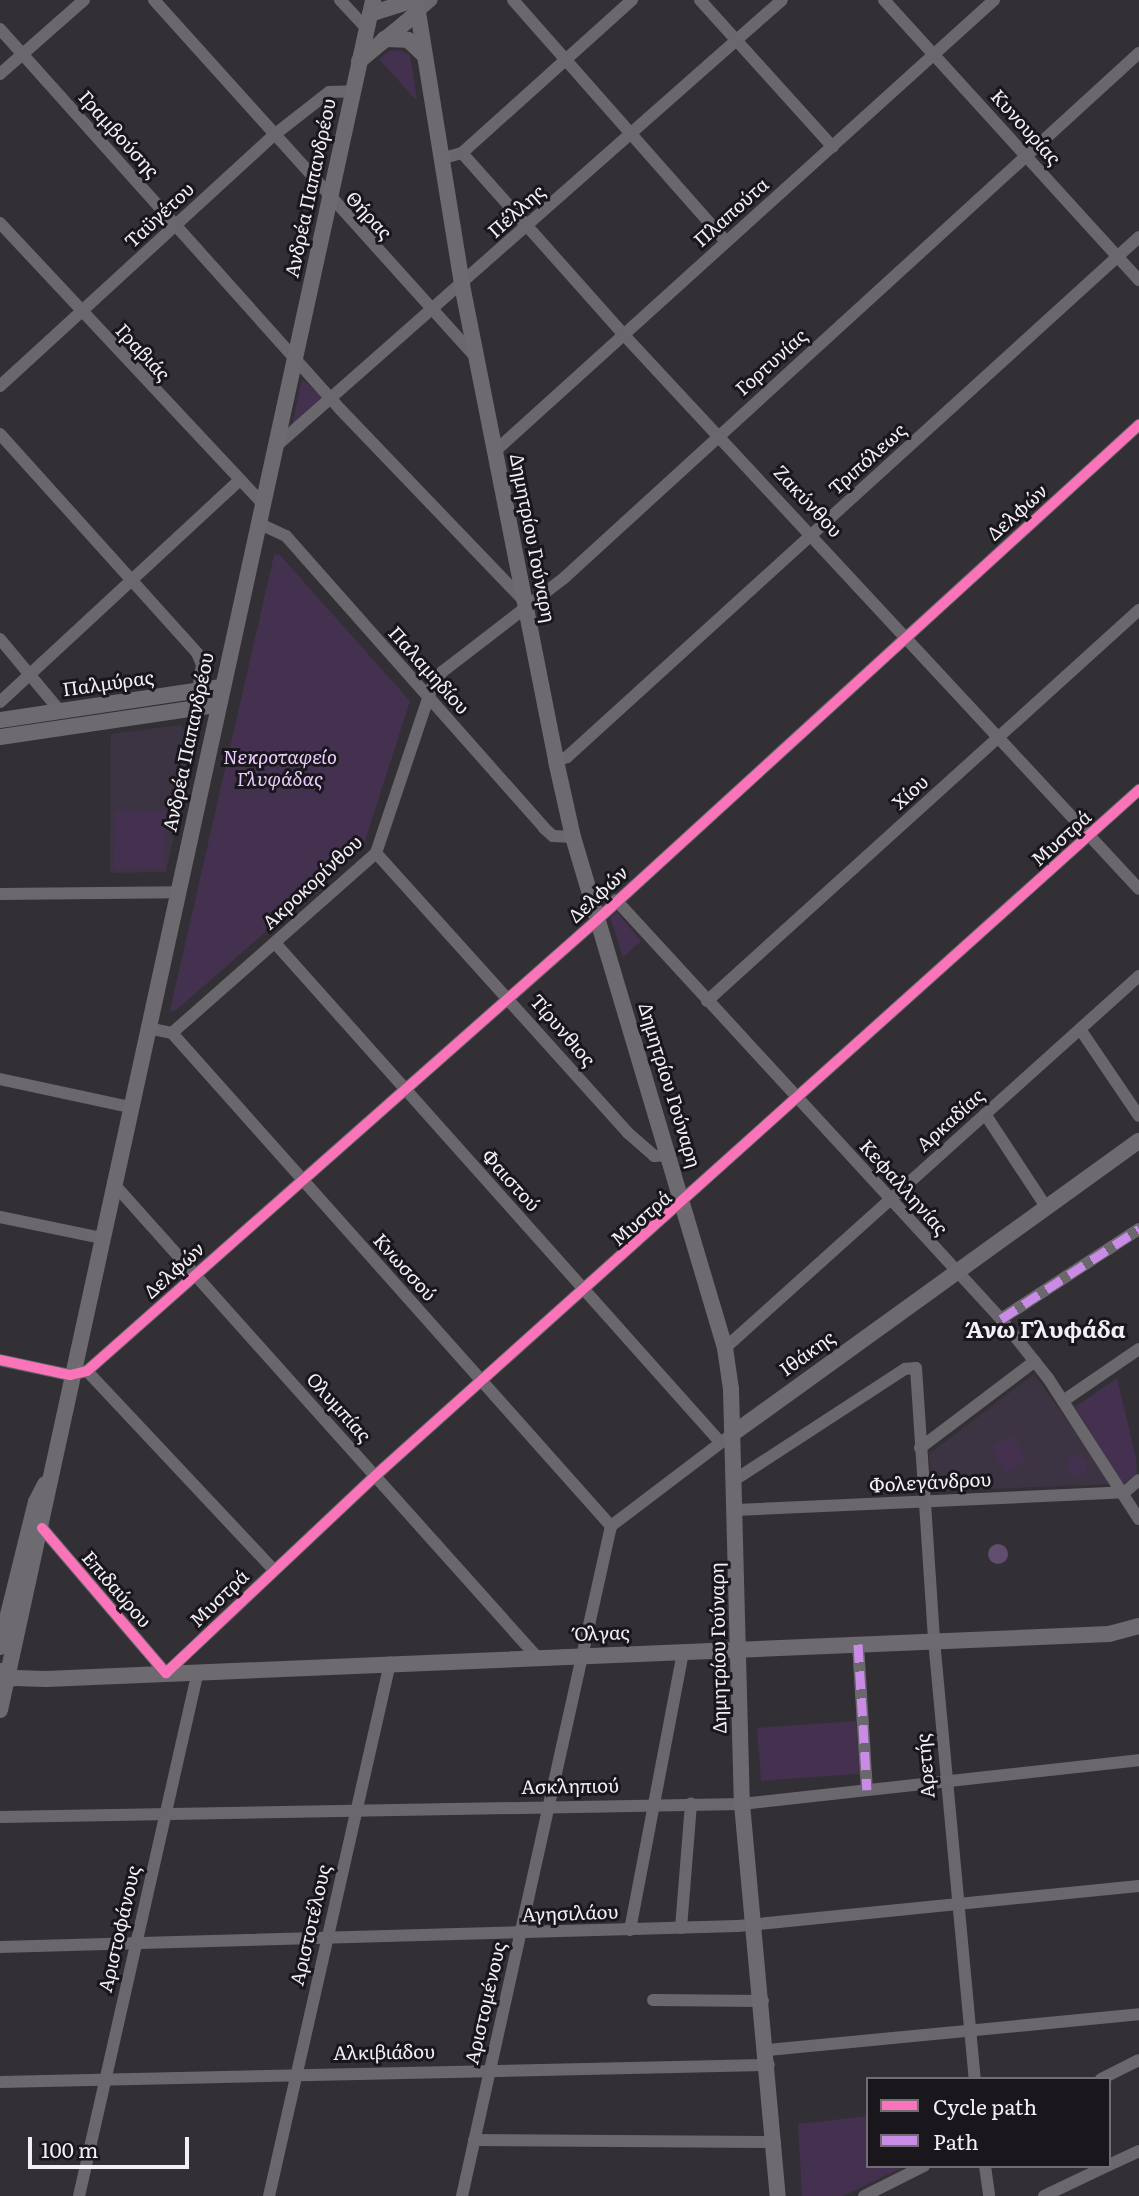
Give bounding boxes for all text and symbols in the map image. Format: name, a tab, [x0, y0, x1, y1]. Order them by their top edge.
street label: Κυνουρίας	[986, 85, 1066, 169]
street label: Γραμβούσης	[74, 86, 164, 182]
street label: Ανδρέα Παπανδρέου	[280, 96, 340, 280]
street label: Πλαπούτα	[689, 173, 773, 251]
street label: Ταϋγέτου	[120, 177, 198, 253]
street label: Πέλλης	[483, 180, 549, 242]
street label: Θήρας	[341, 186, 397, 244]
street label: Γραβιάς	[111, 319, 175, 385]
street label: Γορτυνίας	[731, 324, 811, 400]
street label: Τριπόλεως	[824, 418, 910, 500]
street label: Δημητρίου Γούναρη	[505, 452, 561, 624]
street label: Ζακύνθου	[769, 460, 847, 542]
street label: Δελφών	[982, 479, 1052, 545]
street label: Παλαμηδίου	[384, 621, 474, 719]
street label: Ανδρέα Παπανδρέου	[158, 650, 218, 834]
street label: Παλμύρας	[61, 665, 155, 701]
park label: Νεκροταφείο Γλυφάδας	[223, 746, 337, 790]
street label: Χίου	[887, 770, 933, 814]
street label: Μυστρά	[1026, 805, 1096, 871]
street label: Ακροκορίνθου	[258, 830, 366, 934]
street label: Δελφών	[564, 861, 632, 927]
street label: Τίρυνθιος	[526, 989, 600, 1071]
street label: Δημητρίου Γούναρη	[634, 1000, 706, 1170]
street label: Αρκαδίας	[912, 1084, 988, 1156]
street label: Κεφαλληνίας	[855, 1135, 953, 1239]
street label: Φαιστού	[477, 1144, 545, 1216]
street label: Μυστρά	[606, 1186, 676, 1250]
street label: Κνωσσού	[369, 1229, 441, 1305]
street label: Δελφών	[139, 1237, 209, 1303]
district label: Άνω Γλυφάδα	[966, 1314, 1126, 1342]
street label: Ιθάκης	[775, 1325, 839, 1381]
street label: Ολυμπίας	[302, 1368, 376, 1446]
street label: Φολεγάνδρου	[868, 1467, 992, 1497]
street label: Επιδαύρου	[78, 1546, 156, 1632]
street label: Δημητρίου Γούναρη	[705, 1562, 731, 1734]
street label: Μυστρά	[185, 1565, 253, 1631]
street label: Όλγας	[574, 1621, 630, 1645]
street label: Αρετής	[911, 1733, 939, 1799]
street label: Ασκληπιού	[521, 1774, 619, 1798]
street label: Αριστοτέλους	[285, 1862, 335, 1988]
street label: Αριστοφάνους	[93, 1863, 145, 1995]
street label: Αγησιλάου	[521, 1900, 619, 1926]
street label: Αριστομένους	[460, 1940, 510, 2066]
street label: Αλκιβιάδου	[333, 2040, 435, 2064]
legend	[866, 2077, 1111, 2168]
text: Cycle path	[933, 2090, 1037, 2121]
scale bar	[32, 2122, 192, 2166]
text: Path	[933, 2125, 979, 2156]
text: 100 m	[41, 2133, 98, 2164]

